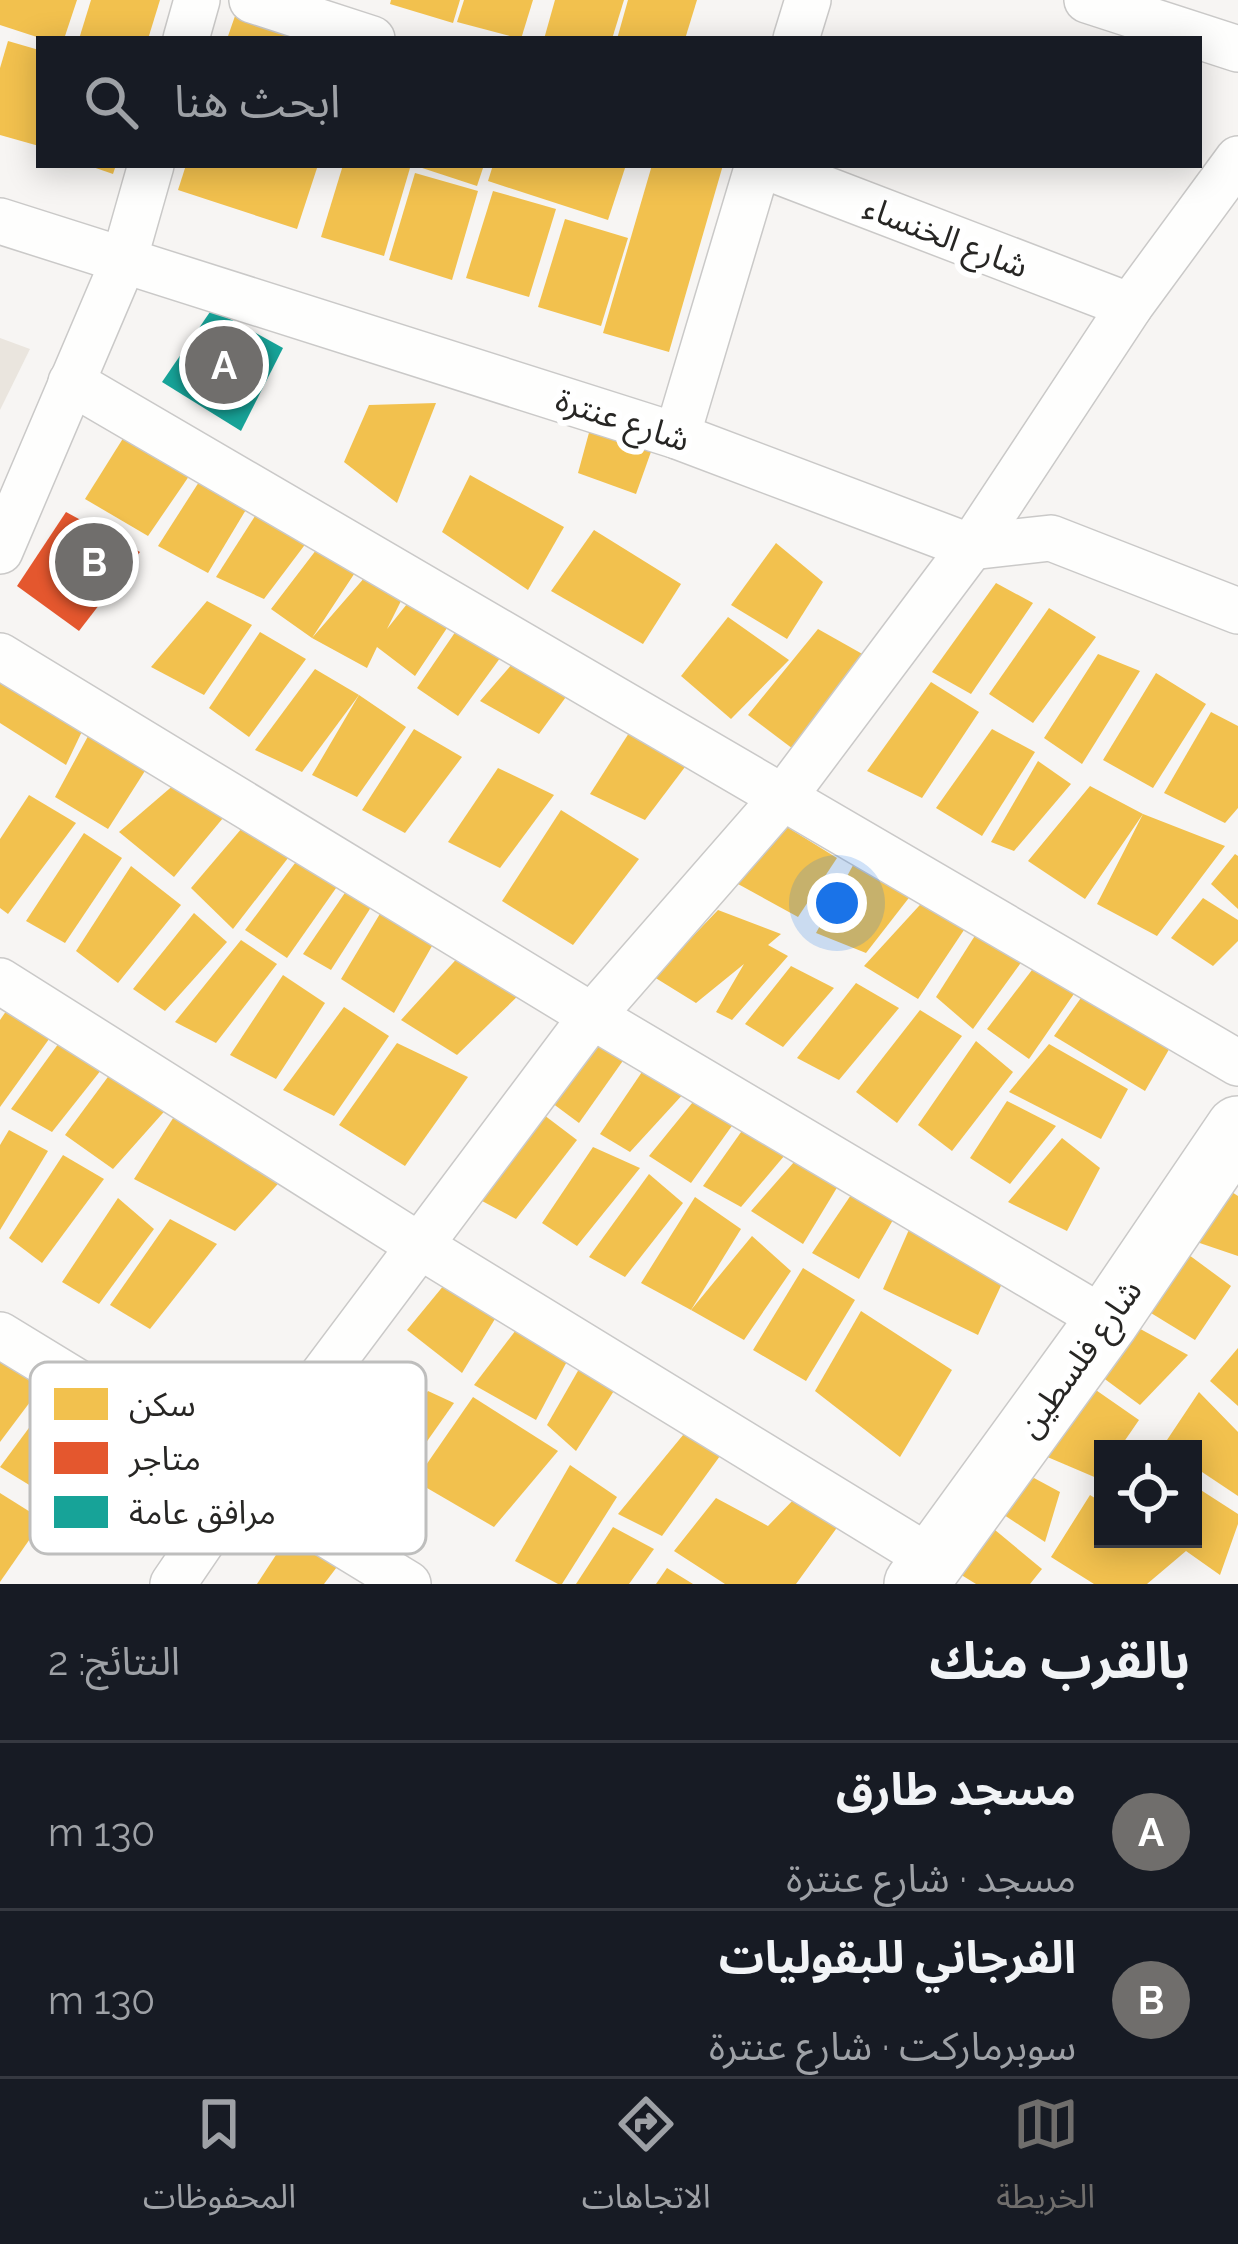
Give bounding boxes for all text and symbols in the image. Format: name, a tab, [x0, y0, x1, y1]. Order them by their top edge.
search box	[36, 36, 1202, 168]
icon: search	[78, 69, 144, 135]
text: ابحث هنا	[174, 75, 341, 128]
street label: شارع الخنساء	[856, 187, 1033, 290]
pin: A	[185, 320, 263, 410]
street label: شارع عنترة	[550, 380, 695, 464]
pin: B	[55, 517, 133, 607]
your location	[807, 873, 867, 933]
street label: شارع فلسطين	[1009, 1272, 1154, 1448]
legend	[30, 1362, 426, 1554]
text: سكن	[129, 1385, 196, 1424]
text: متاجر	[128, 1439, 201, 1478]
map controls	[1094, 1440, 1202, 1548]
button: locate	[1094, 1440, 1202, 1548]
text: مرافق عامة	[129, 1493, 276, 1533]
text: بالقرب منك	[929, 1630, 1190, 1690]
text: النتائج: 2	[48, 1638, 180, 1684]
text: مسجد طارق	[836, 1763, 1076, 1816]
text: 130 m	[48, 1809, 155, 1855]
text: A	[1138, 1809, 1164, 1855]
text: مسجد · شارع عنترة	[786, 1855, 1076, 1901]
text: الفرجاني للبقوليات	[719, 1931, 1076, 1984]
text: 130 m	[48, 1977, 155, 2023]
text: B	[1138, 1977, 1164, 2023]
text: سوبرماركت · شارع عنترة	[709, 2023, 1076, 2069]
tab: المحفوظات	[143, 2091, 296, 2232]
tab: الاتجاهات	[582, 2091, 711, 2232]
tab: الخريطة	[996, 2091, 1095, 2232]

